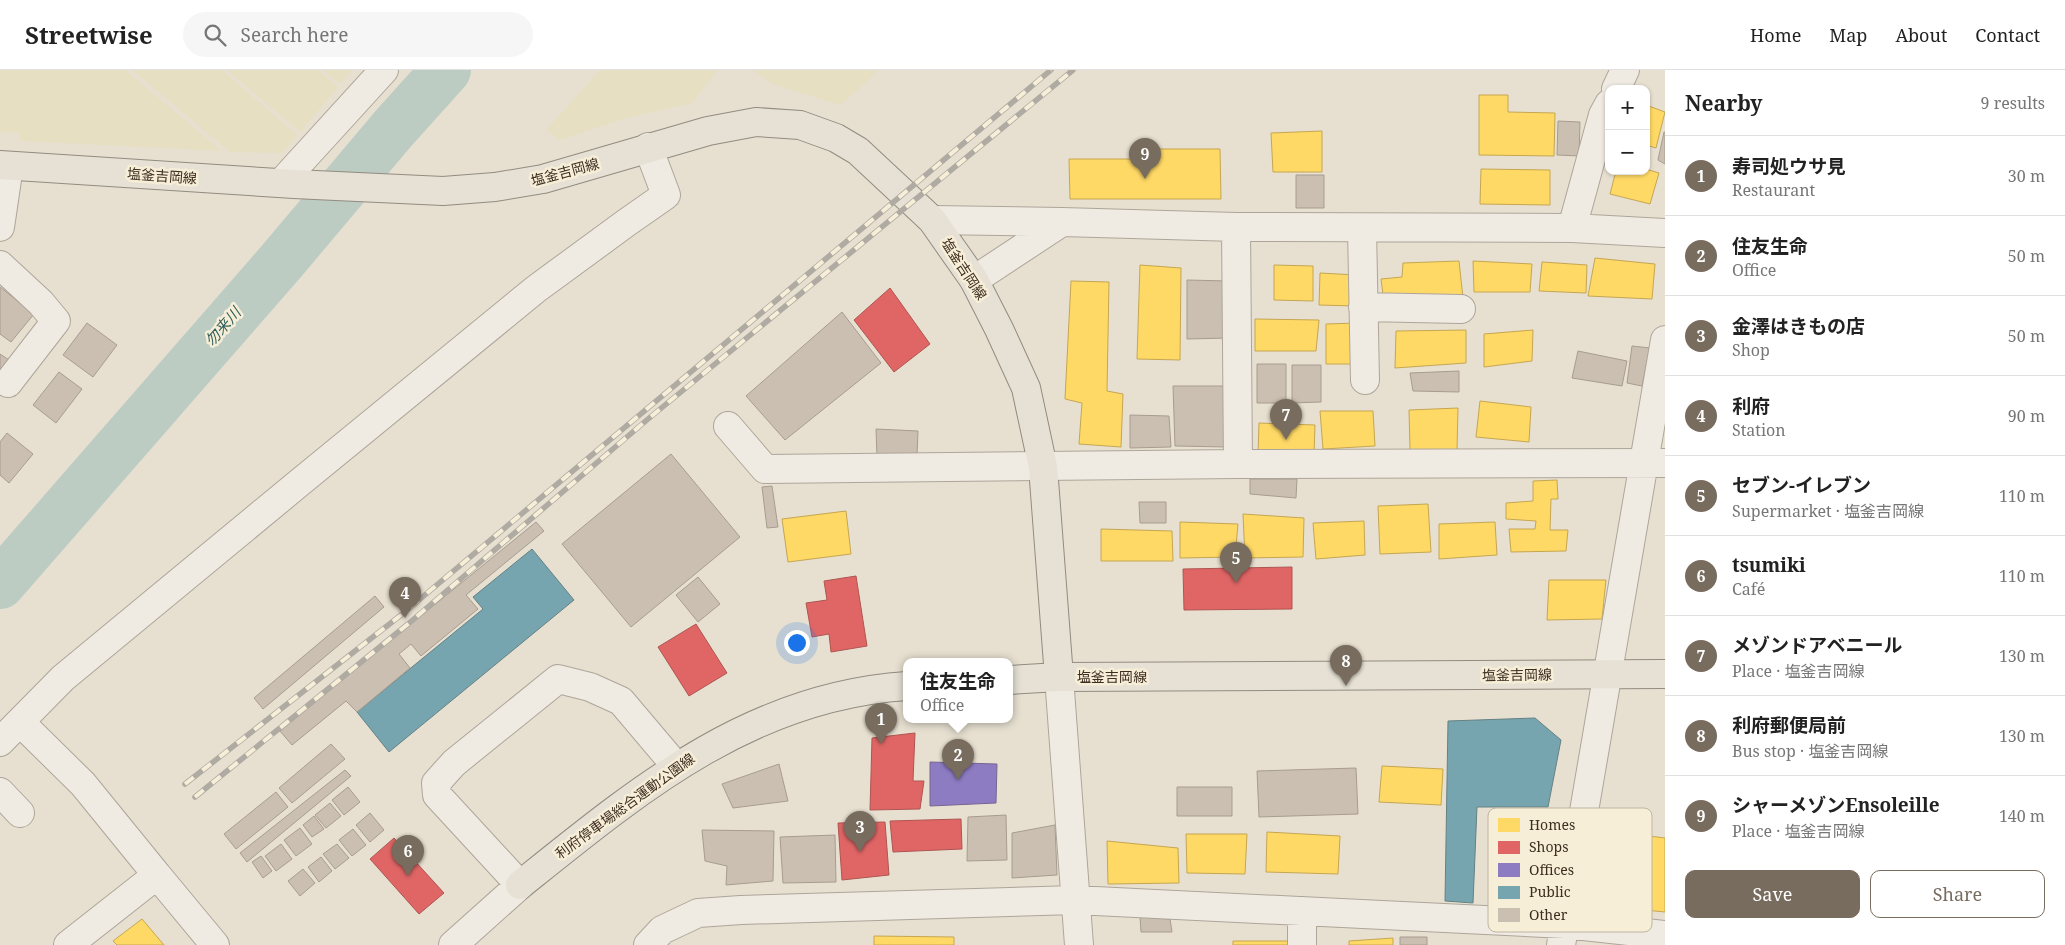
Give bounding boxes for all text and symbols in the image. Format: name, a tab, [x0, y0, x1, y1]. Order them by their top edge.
search box	[183, 12, 533, 57]
text: Streetwise	[25, 18, 153, 51]
icon: search	[201, 21, 229, 49]
text: Search here	[241, 22, 348, 48]
text: Home	[1750, 23, 1801, 47]
text: Map	[1829, 23, 1867, 47]
text: About	[1895, 23, 1947, 47]
text: Contact	[1975, 23, 2040, 47]
map controls	[1605, 85, 1650, 175]
button: +	[1605, 85, 1650, 130]
text: Nearby	[1685, 89, 1763, 117]
text: 9 results	[1981, 92, 2045, 114]
button: −	[1605, 130, 1650, 175]
pin: 9	[1129, 138, 1161, 179]
street label: 塩釜吉岡線	[529, 153, 601, 190]
text: 寿司処ウサ見	[1732, 153, 1846, 179]
street label: 塩釜吉岡線	[126, 164, 198, 187]
text: 1	[1696, 165, 1706, 187]
text: 30 m	[2008, 165, 2045, 187]
text: Restaurant	[1732, 179, 1815, 201]
text: 住友生命	[1732, 233, 1808, 259]
street label: 塩釜吉岡線	[937, 234, 991, 303]
text: 2	[1696, 245, 1706, 267]
text: 50 m	[2008, 245, 2045, 267]
text: Office	[1732, 259, 1776, 281]
water label: 勿来川	[200, 301, 246, 350]
text: 金澤はきもの店	[1732, 313, 1865, 339]
text: 3	[1696, 325, 1706, 347]
text: 50 m	[2008, 325, 2045, 347]
text: Shop	[1732, 339, 1770, 361]
text: 利府	[1732, 393, 1770, 419]
pin: 7	[1270, 399, 1302, 440]
text: 4	[1696, 405, 1706, 427]
text: 90 m	[2008, 405, 2045, 427]
text: Station	[1732, 419, 1786, 441]
text: セブン-イレブン	[1732, 472, 1871, 498]
text: 5	[1696, 485, 1706, 507]
text: 110 m	[1999, 485, 2045, 507]
text: Supermarket · 塩釜吉岡線	[1732, 500, 1924, 522]
pin: 5	[1220, 542, 1252, 583]
text: tsumiki	[1732, 552, 1806, 578]
text: 6	[1696, 565, 1706, 587]
text: 110 m	[1999, 565, 2045, 587]
pin: 4	[389, 577, 421, 618]
text: Café	[1732, 578, 1765, 600]
your location	[784, 630, 810, 656]
text: メゾンドアベニール	[1732, 632, 1903, 658]
pin: 8	[1330, 645, 1362, 686]
text: 7	[1696, 645, 1706, 667]
text: 130 m	[1999, 645, 2045, 667]
popup	[903, 658, 1013, 723]
text: Place · 塩釜吉岡線	[1732, 660, 1864, 682]
street label: 塩釜吉岡線	[1482, 664, 1552, 685]
street label: 塩釜吉岡線	[1077, 667, 1147, 686]
text: 住友生命	[920, 668, 996, 694]
text: Office	[920, 694, 964, 716]
pin: 1	[865, 703, 897, 744]
text: 利府郵便局前	[1732, 712, 1846, 738]
text: 8	[1696, 725, 1706, 747]
text: 130 m	[1999, 725, 2045, 747]
pin: 2	[942, 739, 974, 780]
text: Bus stop · 塩釜吉岡線	[1732, 740, 1888, 762]
street label: 利府停車場総合運動公園線	[551, 749, 698, 863]
text: シャーメゾンEnsoleille	[1732, 792, 1940, 818]
text: 9	[1696, 805, 1706, 827]
text: 140 m	[1999, 805, 2045, 827]
legend	[1488, 808, 1652, 932]
pin: 3	[844, 811, 876, 852]
text: Homes	[1529, 815, 1575, 834]
text: Place · 塩釜吉岡線	[1732, 820, 1864, 842]
pin: 6	[392, 835, 424, 876]
text: Shops	[1529, 837, 1569, 856]
text: Offices	[1529, 860, 1574, 879]
button: Save	[1685, 870, 1860, 918]
button: Share	[1870, 870, 2045, 918]
text: Public	[1529, 882, 1571, 901]
text: Other	[1529, 905, 1568, 924]

